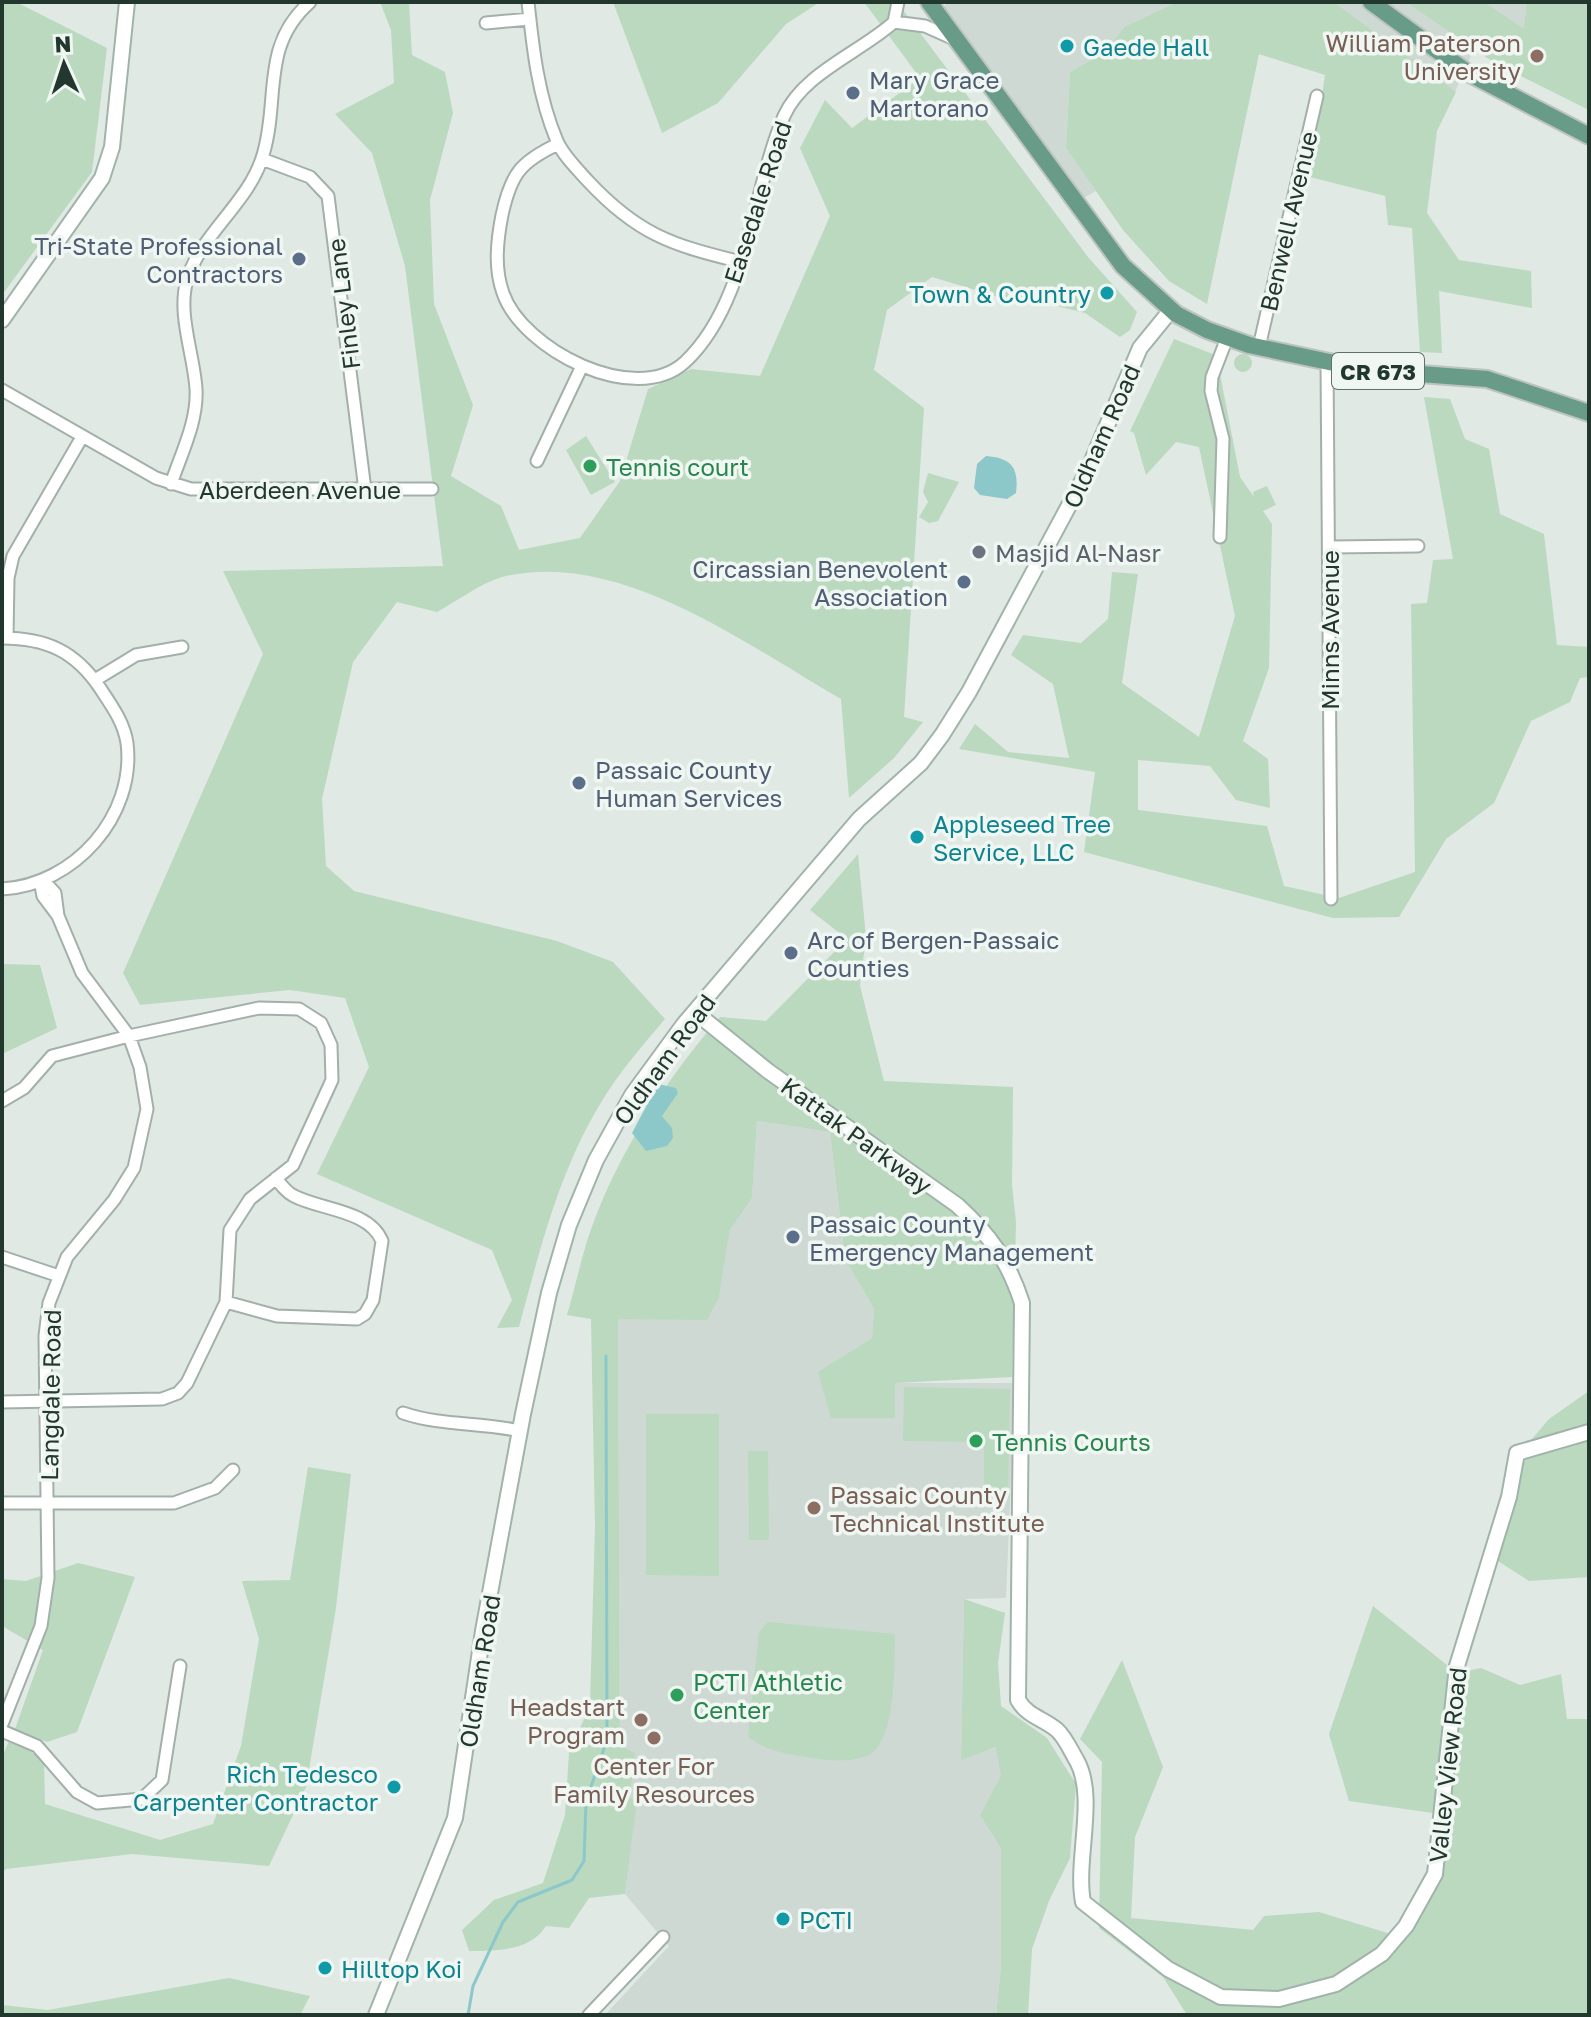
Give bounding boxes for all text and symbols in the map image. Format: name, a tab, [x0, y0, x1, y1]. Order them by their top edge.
north arrow	[24, 24, 104, 104]
place label: William Paterson University	[1325, 28, 1521, 85]
text: N	[54, 30, 72, 57]
place label: Gaede Hall	[1083, 32, 1209, 61]
marker: Gaede Hall	[1058, 37, 1076, 55]
marker: William Paterson University	[1528, 47, 1546, 65]
place label: Mary Grace Martorano	[869, 65, 999, 122]
marker: Mary Grace Martorano	[844, 84, 862, 102]
street label: Easedale Road	[717, 117, 797, 287]
street label: Benwell Avenue	[1253, 128, 1323, 314]
place label: Tri-State Professional Contractors	[34, 231, 283, 288]
street label: Finley Lane	[321, 237, 365, 371]
marker: Tri-State Professional Contractors	[290, 250, 308, 268]
place label: Town & Country	[909, 279, 1091, 308]
marker: Town & Country	[1098, 284, 1116, 302]
road number: CR 673	[1332, 353, 1424, 389]
street label: Oldham Road	[1056, 360, 1146, 512]
place label: Tennis court	[606, 452, 749, 481]
marker: Tennis court	[581, 457, 599, 475]
street label: Aberdeen Avenue	[199, 475, 401, 504]
place label: Masjid Al-Nasr	[995, 538, 1161, 567]
marker: Masjid Al-Nasr	[970, 543, 988, 561]
street label: Minns Avenue	[1315, 550, 1344, 710]
place label: Circassian Benevolent Association	[692, 554, 948, 611]
marker: Circassian Benevolent Association	[955, 573, 973, 591]
place label: Passaic County Human Services	[595, 755, 782, 812]
marker: Passaic County Human Services	[570, 774, 588, 792]
place label: Appleseed Tree Service, LLC	[933, 809, 1111, 866]
marker: Appleseed Tree Service, LLC	[908, 828, 926, 846]
place label: Arc of Bergen-Passaic Counties	[807, 925, 1059, 982]
marker: Arc of Bergen-Passaic Counties	[782, 944, 800, 962]
street label: Oldham Road	[607, 988, 721, 1130]
street label: Kattak Parkway	[776, 1071, 938, 1199]
place label: Passaic County Emergency Management	[809, 1209, 1094, 1266]
marker: Passaic County Emergency Management	[784, 1228, 802, 1246]
street label: Langdale Road	[34, 1309, 66, 1481]
place label: Tennis Courts	[992, 1427, 1151, 1456]
marker: Tennis Courts	[967, 1432, 985, 1450]
place label: Passaic County Technical Institute	[830, 1480, 1045, 1537]
marker: Passaic County Technical Institute	[805, 1499, 823, 1517]
street label: Oldham Road	[453, 1593, 505, 1749]
street label: Valley View Road	[1422, 1666, 1472, 1864]
place label: PCTI Athletic Center	[693, 1667, 843, 1724]
marker: PCTI Athletic Center	[668, 1686, 686, 1704]
place label: Headstart Program	[509, 1692, 625, 1749]
marker: Headstart Program	[632, 1711, 650, 1729]
marker: Center For Family Resources	[645, 1729, 663, 1747]
place label: Center For Family Resources	[553, 1751, 755, 1808]
place label: Rich Tedesco Carpenter Contractor	[133, 1759, 378, 1816]
marker: Rich Tedesco Carpenter Contractor	[385, 1778, 403, 1796]
place label: PCTI	[799, 1905, 853, 1934]
marker: PCTI	[774, 1910, 792, 1928]
place label: Hilltop Koi	[341, 1954, 462, 1983]
marker: Hilltop Koi	[316, 1959, 334, 1977]

